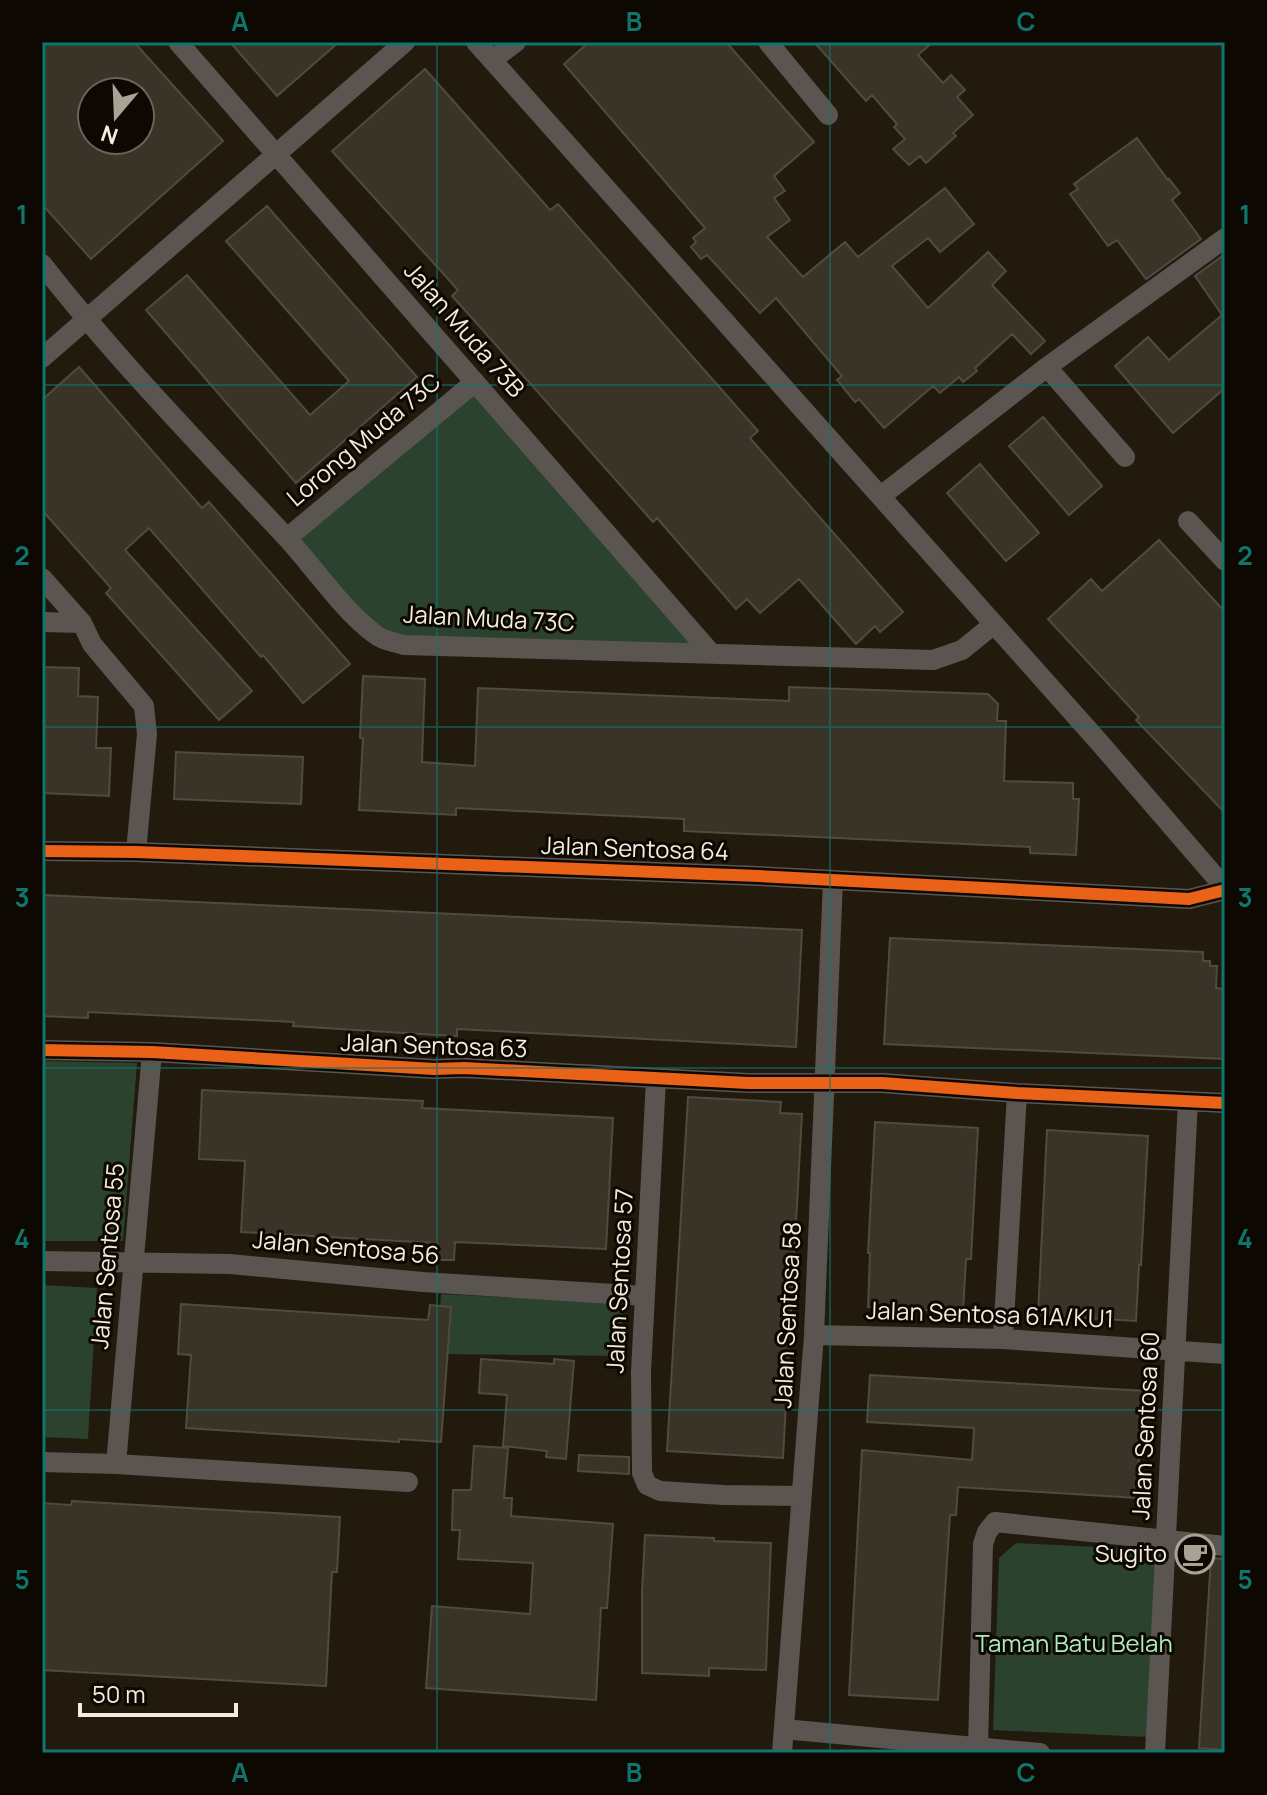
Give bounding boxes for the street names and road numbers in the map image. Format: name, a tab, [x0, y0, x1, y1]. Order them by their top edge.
street label: Jalan Muda 73B	[397, 254, 533, 404]
street label: Lorong Muda 73C	[279, 365, 447, 513]
street label: Jalan Muda 73C	[402, 597, 576, 638]
street label: Jalan Sentosa 64	[540, 828, 730, 867]
street label: Jalan Sentosa 63	[340, 1025, 528, 1064]
street label: Jalan Sentosa 55	[82, 1161, 131, 1350]
street label: Jalan Sentosa 57	[597, 1188, 640, 1374]
street label: Jalan Sentosa 58	[765, 1221, 808, 1409]
street label: Jalan Sentosa 56	[251, 1222, 441, 1271]
street label: Jalan Sentosa 61A/KU1	[866, 1293, 1115, 1334]
street label: Jalan Sentosa 60	[1123, 1331, 1166, 1521]

